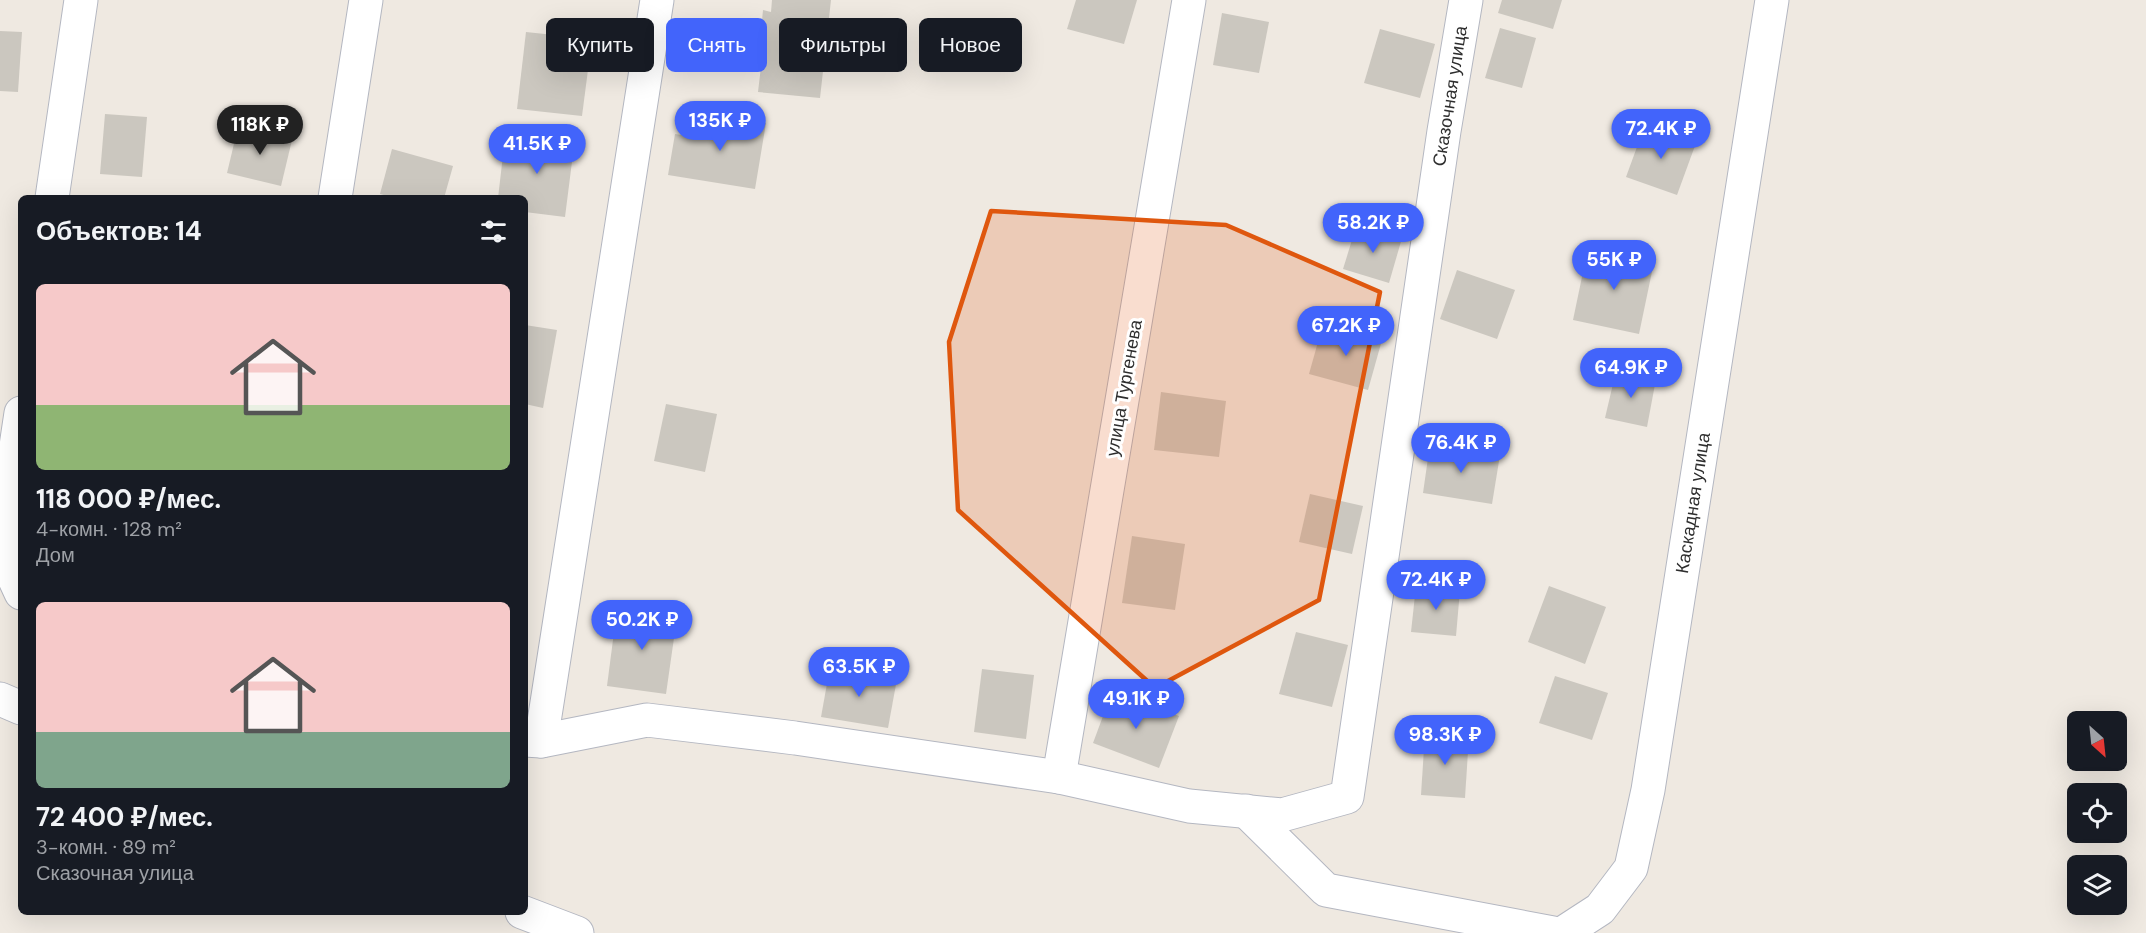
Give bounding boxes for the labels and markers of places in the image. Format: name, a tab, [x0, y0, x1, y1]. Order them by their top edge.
pin: 135K ₽	[671, 101, 769, 152]
pin: 118K ₽	[211, 105, 309, 156]
pin: 72.4K ₽	[1606, 109, 1716, 160]
pin: 41.5K ₽	[482, 124, 592, 175]
pin: 58.2K ₽	[1318, 203, 1428, 254]
pin: 55K ₽	[1572, 240, 1656, 291]
pin: 67.2K ₽	[1291, 306, 1401, 357]
pin: 64.9K ₽	[1576, 348, 1686, 399]
pin: 76.4K ₽	[1406, 423, 1516, 474]
pin: 72.4K ₽	[1381, 560, 1491, 611]
pin: 50.2K ₽	[587, 600, 697, 651]
pin: 63.5K ₽	[804, 647, 914, 698]
pin: 49.1K ₽	[1081, 679, 1191, 730]
pin: 98.3K ₽	[1390, 715, 1500, 766]

